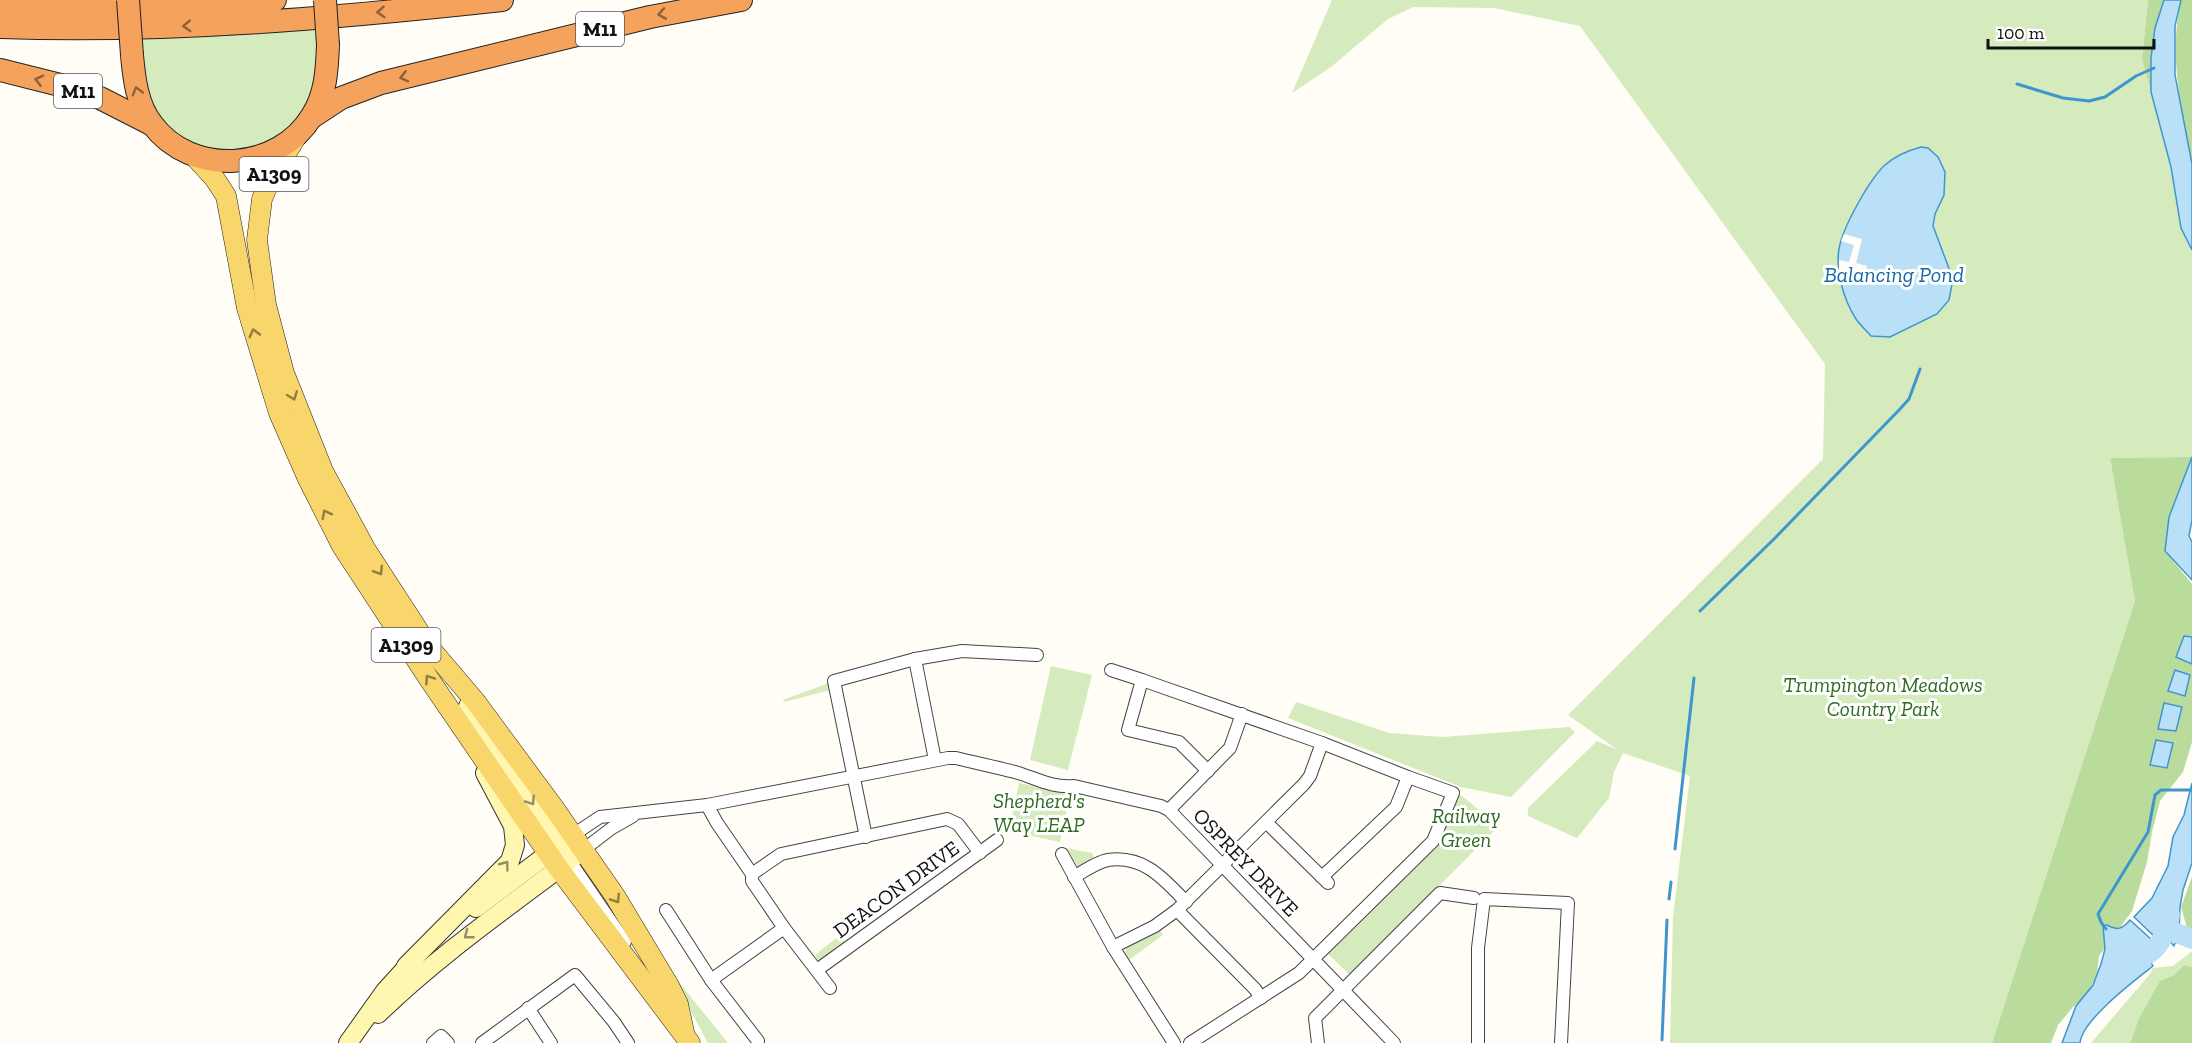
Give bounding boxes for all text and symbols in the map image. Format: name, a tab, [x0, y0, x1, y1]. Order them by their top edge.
one-way arrow	[377, 5, 386, 18]
one-way arrow	[658, 8, 667, 20]
road number: M11	[576, 12, 624, 46]
scale bar	[1988, 12, 2154, 50]
one-way arrow	[182, 20, 191, 33]
text: 100 m	[1997, 22, 2045, 44]
one-way arrow	[399, 70, 410, 82]
one-way arrow	[34, 74, 44, 87]
road number: M11	[54, 74, 102, 108]
one-way arrow	[132, 86, 145, 96]
road number: A1309	[240, 157, 308, 191]
water label: Balancing Pond	[1824, 261, 1964, 288]
one-way arrow	[249, 328, 261, 339]
one-way arrow	[286, 390, 298, 401]
one-way arrow	[322, 510, 333, 520]
one-way arrow	[372, 564, 383, 575]
road number: A1309	[372, 628, 440, 662]
park label: Trumpington Meadows Country Park	[1783, 672, 1983, 721]
one-way arrow	[425, 675, 436, 686]
park label: Shepherd's Way LEAP	[993, 788, 1085, 837]
one-way arrow	[524, 794, 535, 805]
street label: OSPREY DRIVE	[1188, 803, 1304, 921]
park label: Railway Green	[1432, 803, 1500, 852]
street label: DEACON DRIVE	[828, 835, 964, 943]
one-way arrow	[498, 860, 509, 871]
one-way arrow	[609, 892, 620, 903]
one-way arrow	[464, 927, 475, 938]

